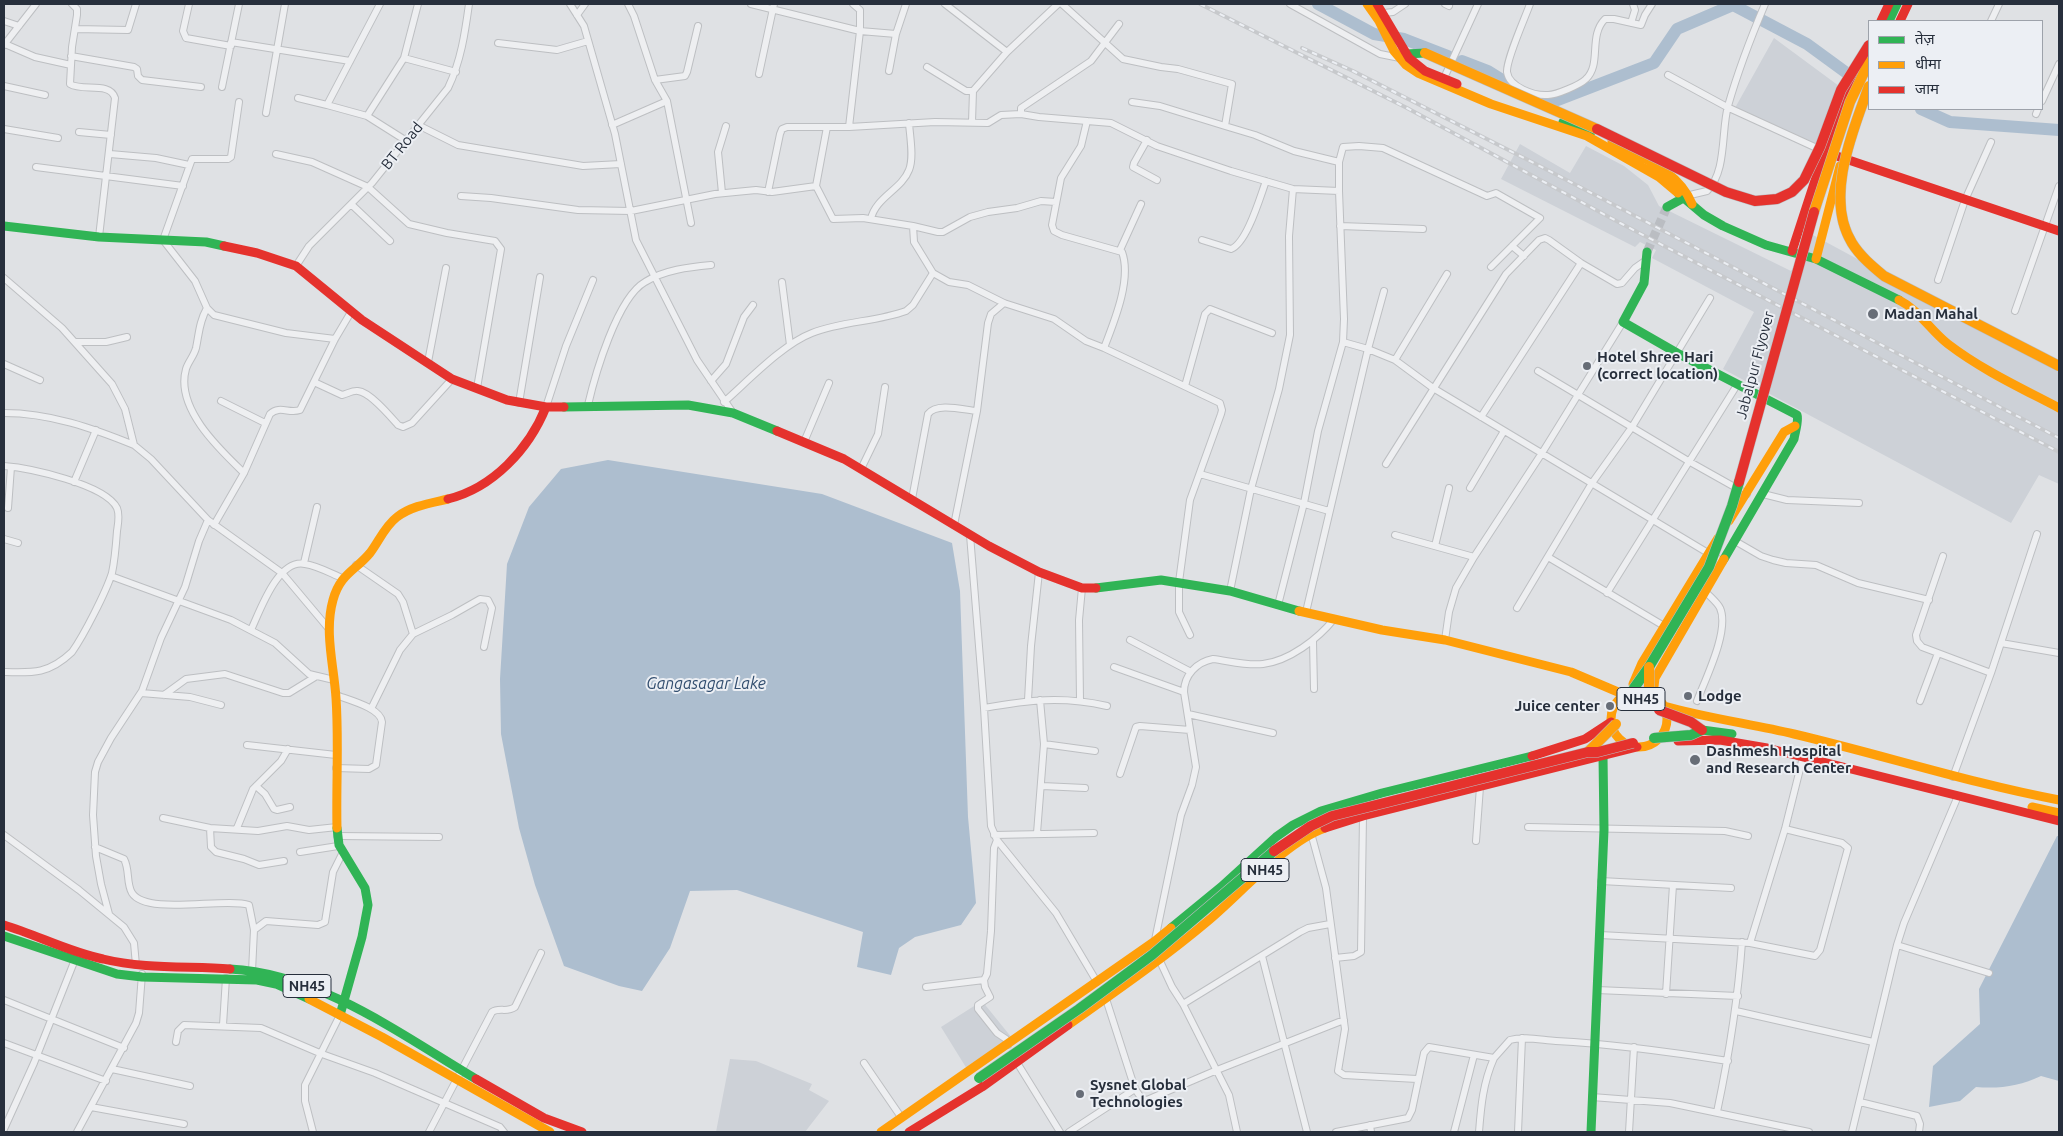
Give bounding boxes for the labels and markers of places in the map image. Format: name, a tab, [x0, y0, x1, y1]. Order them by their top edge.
place label: Madan Mahal	[1884, 305, 1978, 323]
marker: Madan Mahal	[1866, 307, 1880, 321]
place label: Hotel Shree Hari (correct location)	[1597, 348, 1718, 383]
marker: Hotel Shree Hari (correct location)	[1581, 360, 1593, 372]
place label: Lodge	[1698, 687, 1742, 705]
marker: Lodge	[1682, 690, 1694, 702]
place label: Juice center	[1514, 697, 1600, 715]
marker: Juice center	[1604, 700, 1616, 712]
place label: Dashmesh Hospital and Research Center	[1706, 742, 1851, 777]
marker: Dashmesh Hospital and Research Center	[1688, 753, 1702, 767]
place label: Sysnet Global Technologies	[1090, 1076, 1186, 1111]
marker: Sysnet Global Technologies	[1074, 1088, 1086, 1100]

